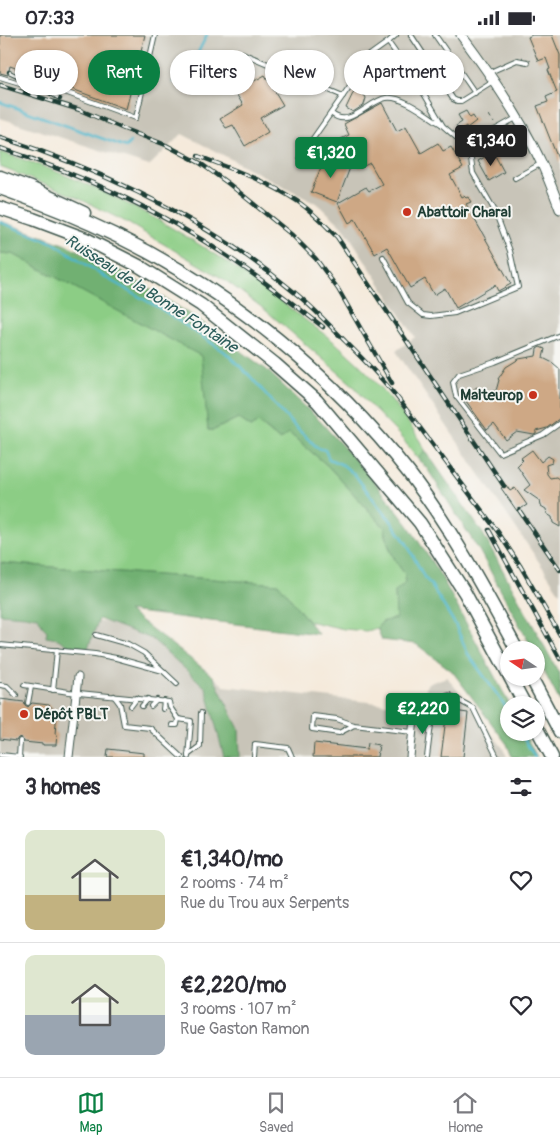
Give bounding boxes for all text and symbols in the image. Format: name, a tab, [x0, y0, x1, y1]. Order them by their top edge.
text: 07:33	[25, 6, 74, 30]
chip: Buy	[15, 50, 78, 95]
chip: Rent	[88, 50, 160, 95]
chip: Filters	[170, 50, 255, 95]
chip: New	[265, 50, 334, 95]
chip: Apartment	[344, 50, 464, 95]
pin: €1,340	[450, 125, 532, 167]
text: €1,340	[466, 131, 516, 151]
pin: €1,320	[290, 137, 372, 179]
text: €1,320	[306, 143, 356, 163]
place label: Abattoir Charal	[417, 203, 511, 222]
marker: Abattoir Charal	[401, 206, 413, 218]
water label: Ruisseau de la Bonne Fontaine	[61, 231, 243, 358]
place label: Malteurop	[460, 386, 523, 405]
marker: Malteurop	[527, 389, 539, 401]
north arrow	[500, 641, 545, 686]
map controls	[500, 641, 545, 741]
pin: €2,220	[382, 693, 464, 735]
button: layers	[500, 696, 545, 741]
text: €2,220	[397, 699, 449, 719]
place label: Dépôt PBLT	[34, 705, 109, 724]
marker: Dépôt PBLT	[18, 708, 30, 720]
icon: filters	[507, 773, 535, 801]
text: 3 homes	[25, 774, 100, 801]
text: €1,340/mo	[180, 846, 283, 873]
icon: home	[65, 850, 125, 910]
icon: heart	[507, 866, 535, 894]
text: 2 rooms · 74 m²	[180, 873, 289, 893]
text: Rue du Trou aux Serpents	[180, 893, 349, 913]
text: €2,220/mo	[180, 972, 286, 999]
icon: home	[65, 975, 125, 1035]
icon: heart	[507, 991, 535, 1019]
text: 3 rooms · 107 m²	[180, 999, 297, 1019]
text: Rue Gaston Ramon	[180, 1019, 310, 1039]
tab: Map	[77, 1089, 105, 1136]
tab: Saved	[259, 1089, 294, 1136]
tab: Home	[448, 1089, 483, 1136]

